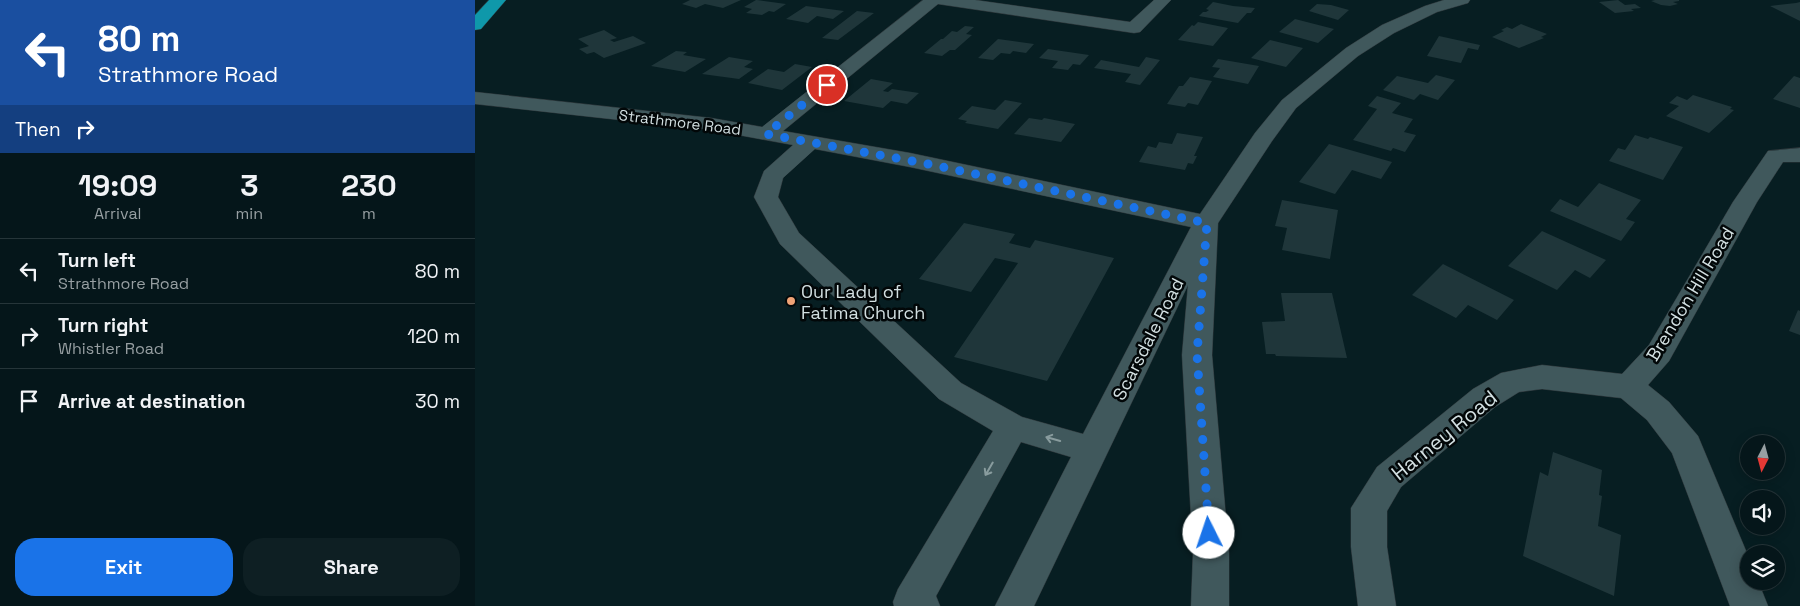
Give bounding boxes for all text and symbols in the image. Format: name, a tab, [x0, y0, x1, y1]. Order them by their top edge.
text: 80 m	[98, 17, 180, 61]
icon: left	[15, 20, 80, 85]
text: Strathmore Road	[98, 60, 278, 88]
pin	[806, 64, 848, 106]
icon: arrive	[813, 71, 841, 99]
street label: Strathmore Road	[618, 105, 742, 139]
icon: right	[71, 115, 99, 143]
text: Then	[15, 117, 61, 142]
text: 19:09	[78, 166, 157, 205]
text: 3	[240, 166, 258, 205]
text: 230	[341, 166, 397, 205]
text: Arrival	[94, 203, 142, 224]
text: min	[236, 203, 263, 224]
text: m	[362, 203, 376, 224]
street label: Brendon Hill Road	[1641, 223, 1739, 365]
text: Turn left	[58, 248, 136, 273]
icon: left	[15, 257, 43, 285]
text: 80 m	[415, 259, 460, 284]
text: Strathmore Road	[58, 273, 189, 294]
street label: Scarsdale Road	[1107, 274, 1189, 404]
place label: Our Lady of Fatima Church	[801, 280, 925, 324]
marker: Our Lady of Fatima Church	[785, 295, 797, 307]
text: Turn right	[58, 313, 148, 338]
icon: right	[15, 322, 43, 350]
text: 120 m	[407, 324, 460, 349]
text: Whistler Road	[58, 338, 164, 359]
street label: Harney Road	[1385, 384, 1503, 486]
icon: arrive	[15, 387, 43, 415]
text: Arrive at destination	[58, 389, 246, 414]
text: 30 m	[415, 389, 460, 414]
one-way arrow	[1045, 433, 1061, 443]
north arrow	[1740, 435, 1785, 480]
map controls	[1740, 435, 1785, 590]
one-way arrow	[983, 462, 993, 476]
button: sound	[1740, 490, 1785, 535]
position arrow	[1182, 506, 1234, 558]
button: Exit	[15, 538, 233, 596]
button: Share	[243, 538, 460, 596]
button: layers	[1740, 545, 1785, 590]

